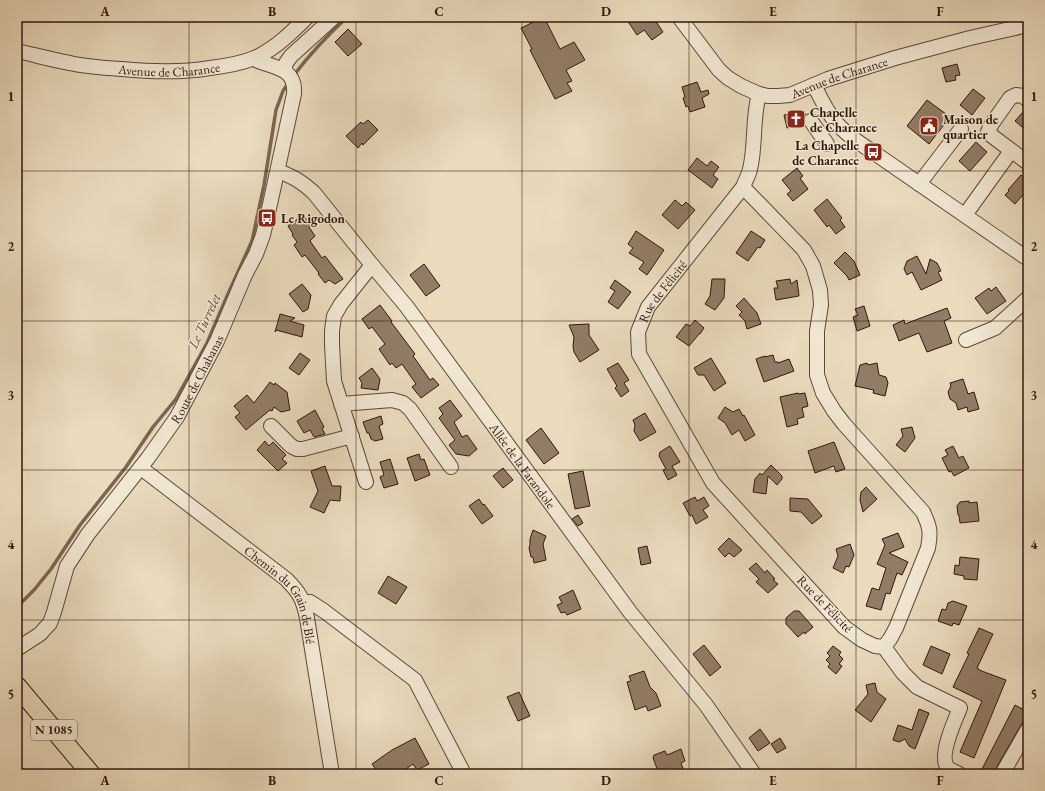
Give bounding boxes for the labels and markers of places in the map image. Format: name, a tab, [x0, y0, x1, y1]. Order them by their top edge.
place label: Chapelle de Charance	[810, 104, 877, 136]
church icon: Chapelle de Charance	[785, 108, 807, 130]
place label: Maison de quartier	[943, 111, 999, 143]
public building icon: Maison de quartier	[918, 115, 940, 137]
place label: La Chapelle de Charance	[792, 137, 860, 169]
bus stop icon: La Chapelle de Charance	[862, 141, 884, 163]
bus stop icon: Le Rigodon	[256, 207, 278, 229]
place label: Le Rigodon	[281, 210, 345, 227]

